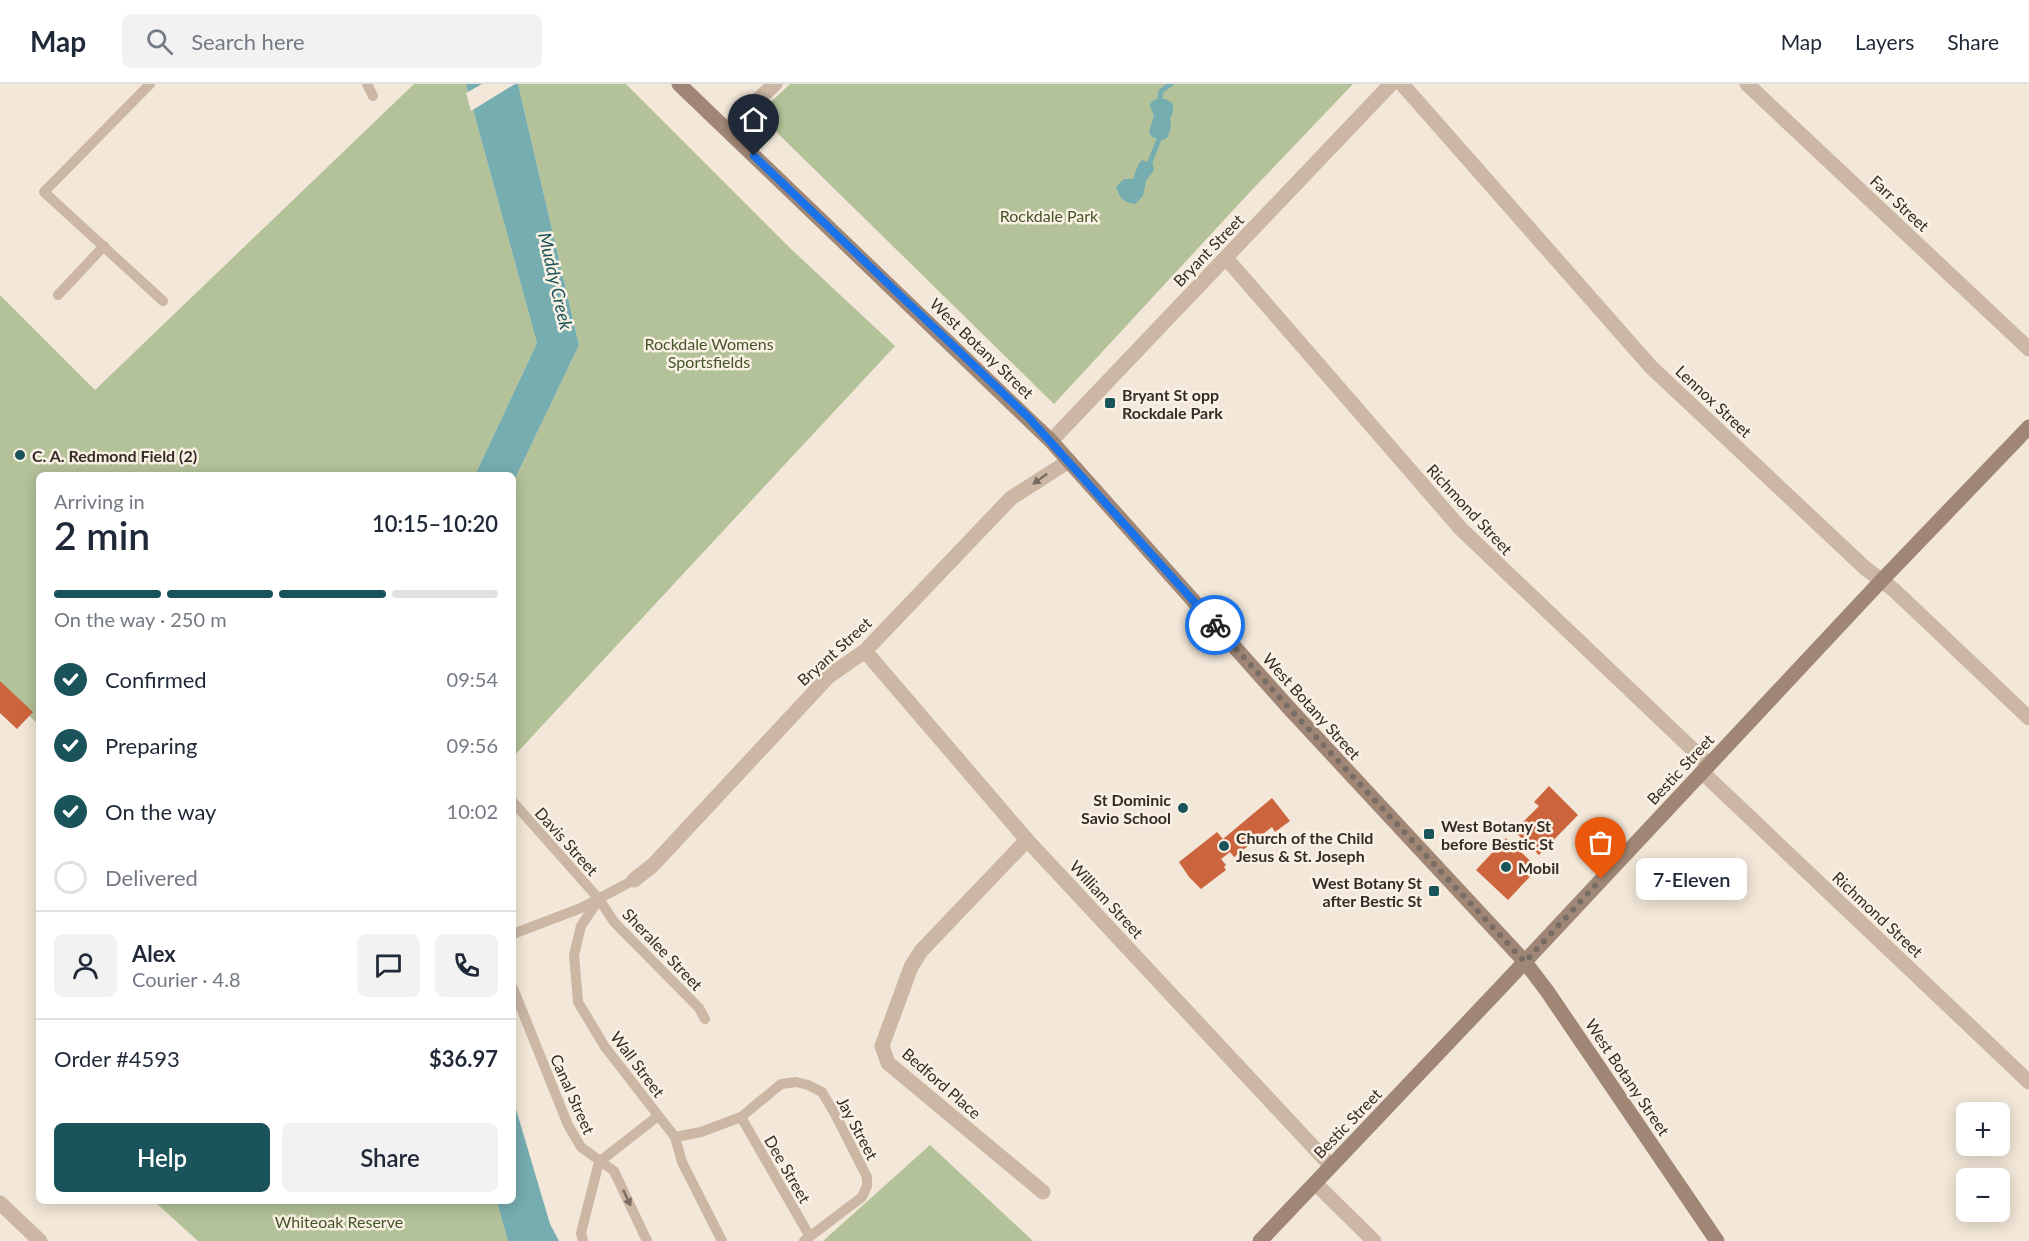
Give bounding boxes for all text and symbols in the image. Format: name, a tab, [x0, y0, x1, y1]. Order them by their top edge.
search box	[122, 14, 542, 68]
text: Map	[30, 24, 86, 58]
icon: search	[143, 25, 176, 58]
text: Search here	[191, 28, 305, 55]
text: Map	[1781, 29, 1822, 54]
text: Layers	[1855, 29, 1914, 54]
text: Share	[1947, 29, 1999, 54]
pin	[728, 94, 779, 156]
icon: home	[737, 103, 770, 136]
street label: Farr Street	[1867, 171, 1934, 235]
park label: Rockdale Park	[1000, 206, 1099, 225]
street label: Bryant Street	[1169, 210, 1247, 290]
water label: Muddy Creek	[534, 230, 578, 332]
street label: West Botany Street	[926, 294, 1038, 402]
park label: Rockdale Womens Sportsfields	[644, 334, 774, 371]
street label: Lennox Street	[1672, 361, 1756, 441]
place label: Bryant St opp Rockdale Park	[1122, 385, 1223, 422]
marker: Bryant St opp Rockdale Park	[1103, 396, 1117, 410]
place label: C. A. Redmond Field (2)	[32, 446, 197, 465]
marker: C. A. Redmond Field (2)	[13, 448, 27, 462]
street label: Richmond Street	[1423, 460, 1517, 558]
one-way arrow	[1033, 473, 1048, 485]
text: Arriving in	[54, 489, 145, 513]
text: 10:15–10:20	[372, 510, 498, 537]
text: 2 min	[54, 512, 150, 558]
courier	[1185, 595, 1245, 655]
text: On the way · 250 m	[54, 607, 227, 631]
icon: bike	[1199, 609, 1232, 642]
street label: Bryant Street	[793, 613, 875, 689]
street label: West Botany Street	[1259, 649, 1365, 763]
icon: check	[54, 663, 87, 696]
text: Confirmed	[105, 666, 207, 693]
text: 09:54	[447, 667, 498, 691]
icon: check	[54, 729, 87, 762]
street label: Bestic Street	[1643, 730, 1718, 808]
text: Preparing	[105, 732, 197, 759]
text: 09:56	[447, 733, 498, 757]
place label: St Dominic Savio School	[1081, 790, 1171, 827]
icon: check	[54, 795, 87, 828]
text: On the way	[105, 798, 216, 825]
text: 10:02	[447, 799, 498, 823]
marker: St Dominic Savio School	[1176, 801, 1190, 815]
street label: Davis Street	[532, 803, 603, 879]
place label: West Botany St before Bestic St	[1441, 816, 1554, 853]
pin	[1575, 817, 1626, 879]
icon: bag	[1584, 826, 1617, 859]
marker: West Botany St before Bestic St	[1422, 827, 1436, 841]
place label: Church of the Child Jesus & St. Joseph	[1236, 828, 1373, 865]
marker: Church of the Child Jesus & St. Joseph	[1217, 839, 1231, 853]
street label: William Street	[1066, 856, 1148, 942]
place label: Mobil	[1518, 858, 1559, 877]
callout: 7-Eleven	[1637, 858, 1748, 900]
marker: Mobil	[1499, 860, 1513, 874]
text: Delivered	[105, 864, 198, 891]
text: 7-Eleven	[1653, 867, 1730, 891]
street label: Richmond Street	[1829, 867, 1927, 961]
place label: West Botany St after Bestic St	[1312, 873, 1422, 910]
marker: West Botany St after Bestic St	[1427, 884, 1441, 898]
street label: Sheralee Street	[619, 904, 707, 994]
button: person	[54, 934, 117, 997]
button: chat	[357, 934, 420, 997]
button: phone	[435, 934, 498, 997]
text: Alex	[132, 940, 176, 967]
text: Courier · 4.8	[132, 967, 241, 991]
street label: West Botany Street	[1582, 1015, 1674, 1139]
street label: Wall Street	[607, 1027, 669, 1101]
street label: Bedford Place	[899, 1044, 985, 1122]
text: Order #4593	[54, 1045, 180, 1072]
text: $36.97	[429, 1045, 498, 1072]
street label: Canal Street	[547, 1051, 599, 1137]
street label: Bestic Street	[1309, 1084, 1385, 1162]
street label: Jay Street	[834, 1093, 883, 1163]
map controls	[1956, 1102, 2010, 1222]
button: +	[1956, 1102, 2010, 1156]
button: Help	[54, 1123, 270, 1192]
button: Share	[282, 1123, 498, 1192]
street label: Dee Street	[761, 1132, 815, 1207]
button: −	[1956, 1168, 2010, 1222]
one-way arrow	[622, 1190, 631, 1207]
park label: Whiteoak Reserve	[275, 1212, 403, 1231]

